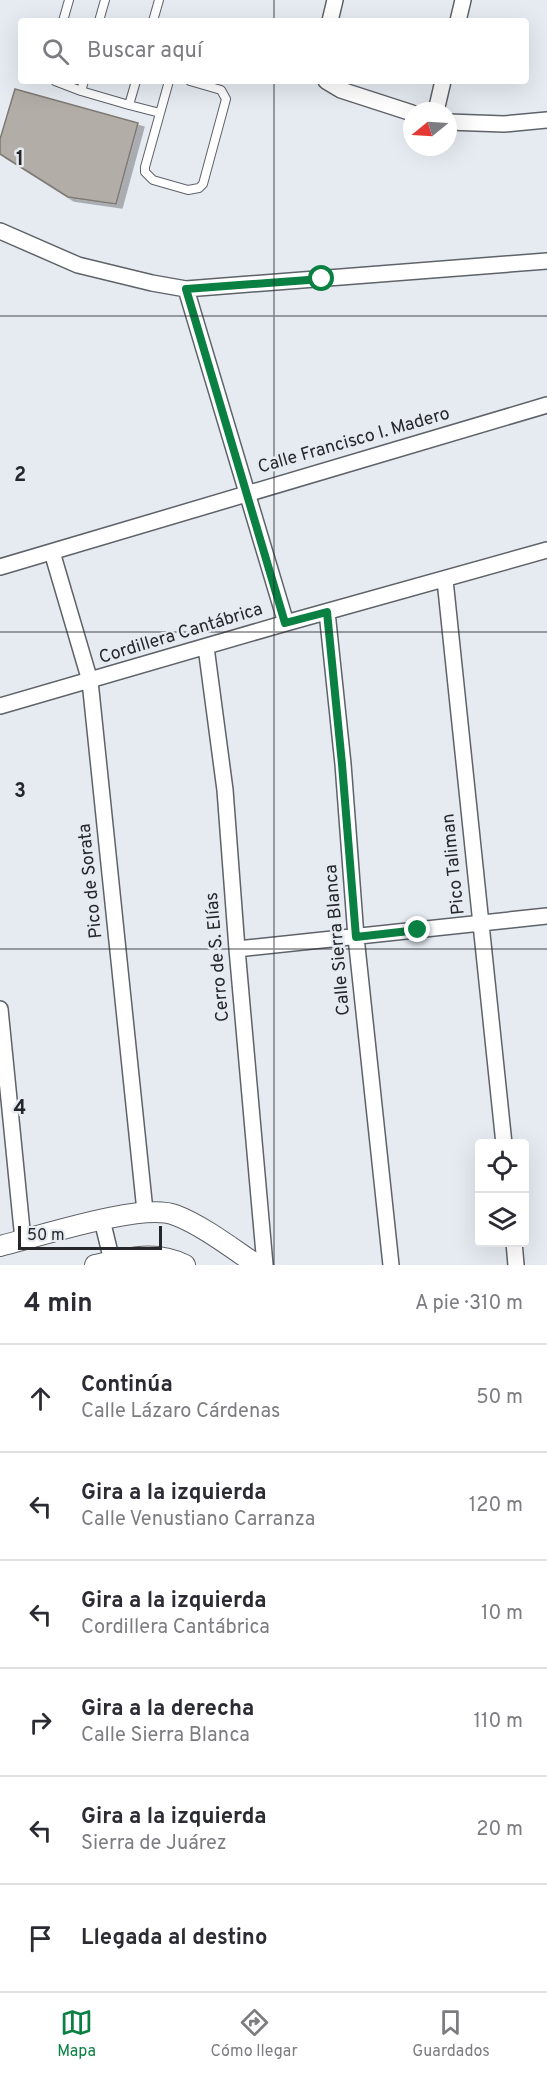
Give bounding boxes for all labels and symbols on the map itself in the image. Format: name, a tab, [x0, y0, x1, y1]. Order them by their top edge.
north arrow	[403, 102, 457, 156]
text: 1	[16, 147, 24, 173]
route start	[308, 265, 334, 291]
street label: Calle Francisco I. Madero	[255, 403, 453, 479]
text: 2	[14, 463, 26, 489]
street label: Cordillera Cantábrica	[96, 598, 266, 670]
text: 3	[14, 779, 26, 805]
street label: Pico Taliman	[437, 812, 471, 916]
street label: Pico de Sorata	[74, 822, 108, 940]
street label: Calle Sierra Blanca	[320, 863, 356, 1017]
street label: Cerro de S. Elías	[201, 891, 235, 1023]
route end	[404, 916, 430, 942]
text: 4	[14, 1096, 26, 1122]
scale bar	[18, 1223, 162, 1250]

